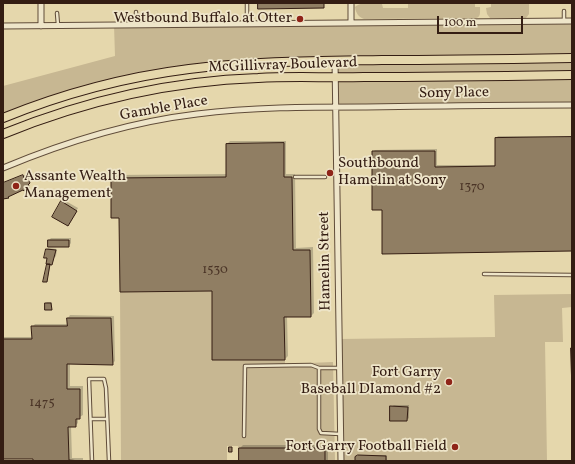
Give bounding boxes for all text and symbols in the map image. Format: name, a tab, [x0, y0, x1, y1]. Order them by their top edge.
scale bar	[439, 8, 525, 34]
place label: Westbound Buffalo at Otter	[113, 10, 292, 28]
marker: Westbound Buffalo at Otter	[295, 14, 305, 24]
text: 100 m	[444, 15, 476, 31]
street label: McGillivray Boulevard	[208, 54, 358, 78]
street label: Sony Place	[419, 84, 489, 104]
street label: Gamble Place	[119, 92, 209, 126]
place label: Southbound Hamelin at Sony	[338, 155, 446, 190]
place label: Assante Wealth Management	[24, 168, 126, 203]
marker: Southbound Hamelin at Sony	[325, 168, 335, 178]
house number: 1370	[459, 180, 485, 196]
marker: Assante Wealth Management	[11, 181, 21, 191]
street label: Hamelin Street	[316, 211, 336, 311]
house number: 1530	[202, 263, 228, 279]
place label: Fort Garry Baseball DIamond #2	[301, 364, 441, 399]
marker: Fort Garry Baseball DIamond #2	[444, 377, 454, 387]
house number: 1475	[29, 396, 55, 412]
place label: Fort Garry Football Field	[286, 438, 447, 456]
marker: Fort Garry Football Field	[450, 442, 460, 452]

